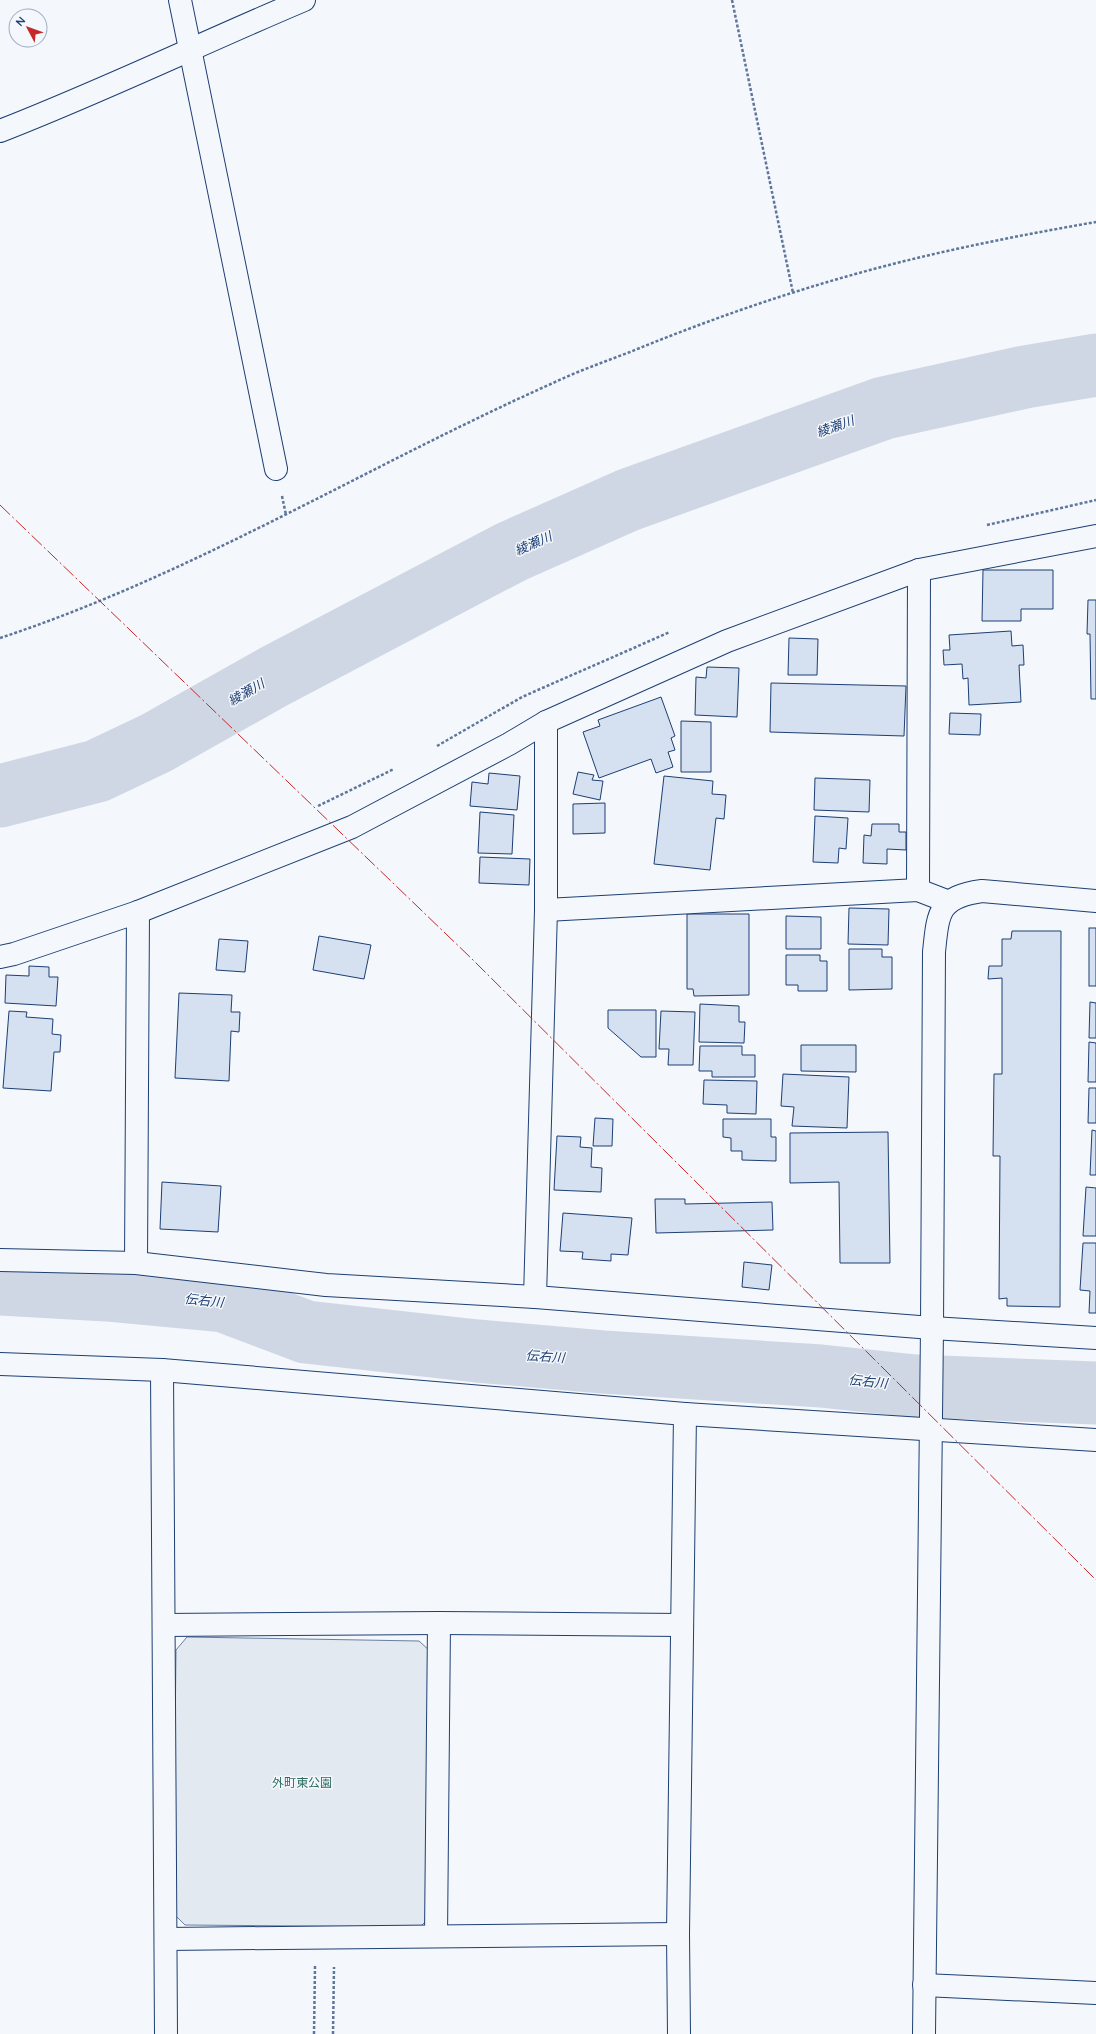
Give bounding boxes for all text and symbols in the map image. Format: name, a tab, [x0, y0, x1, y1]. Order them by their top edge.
north arrow	[8, 8, 48, 48]
text: N	[13, 14, 28, 29]
water label: 綾瀬川	[814, 411, 858, 440]
water label: 綾瀬川	[512, 527, 556, 558]
water label: 綾瀬川	[225, 674, 269, 709]
water label: 伝右川	[184, 1290, 226, 1310]
water label: 伝右川	[525, 1347, 567, 1365]
water label: 伝右川	[848, 1371, 890, 1391]
park label: 外町東公園	[272, 1775, 332, 1790]

